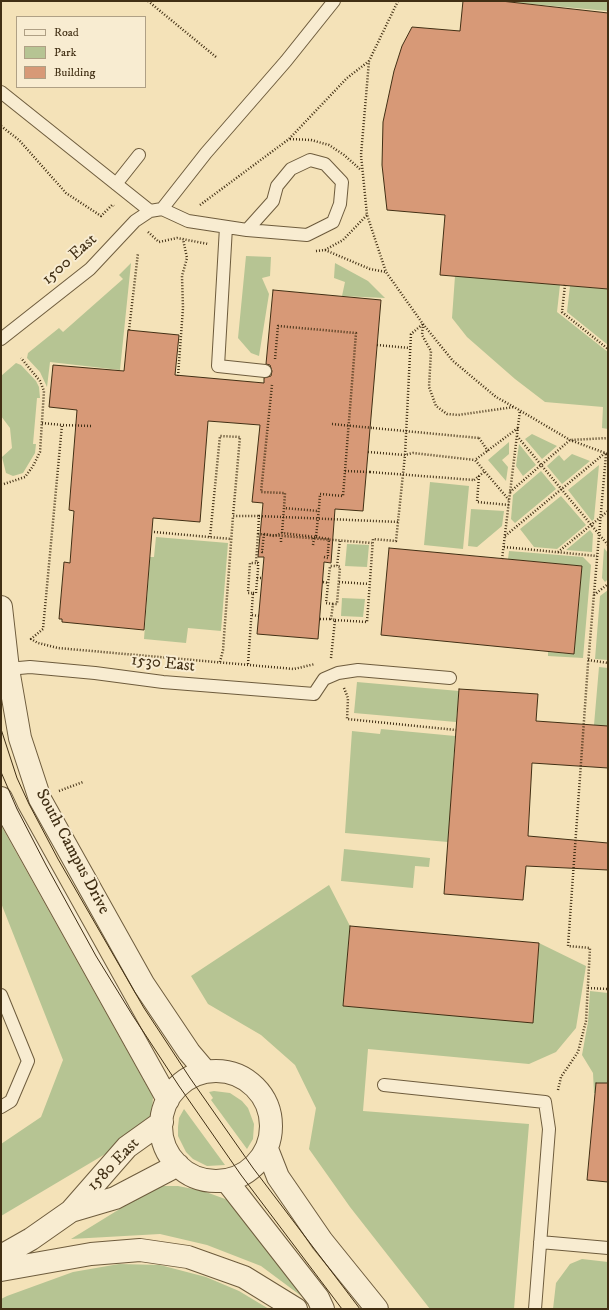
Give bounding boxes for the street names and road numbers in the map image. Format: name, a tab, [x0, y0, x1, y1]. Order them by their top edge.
street label: 1500 East	[38, 230, 102, 290]
street label: 1530 East	[130, 651, 196, 677]
street label: South Campus Drive	[30, 786, 114, 918]
street label: 1580 East	[84, 1134, 144, 1196]

